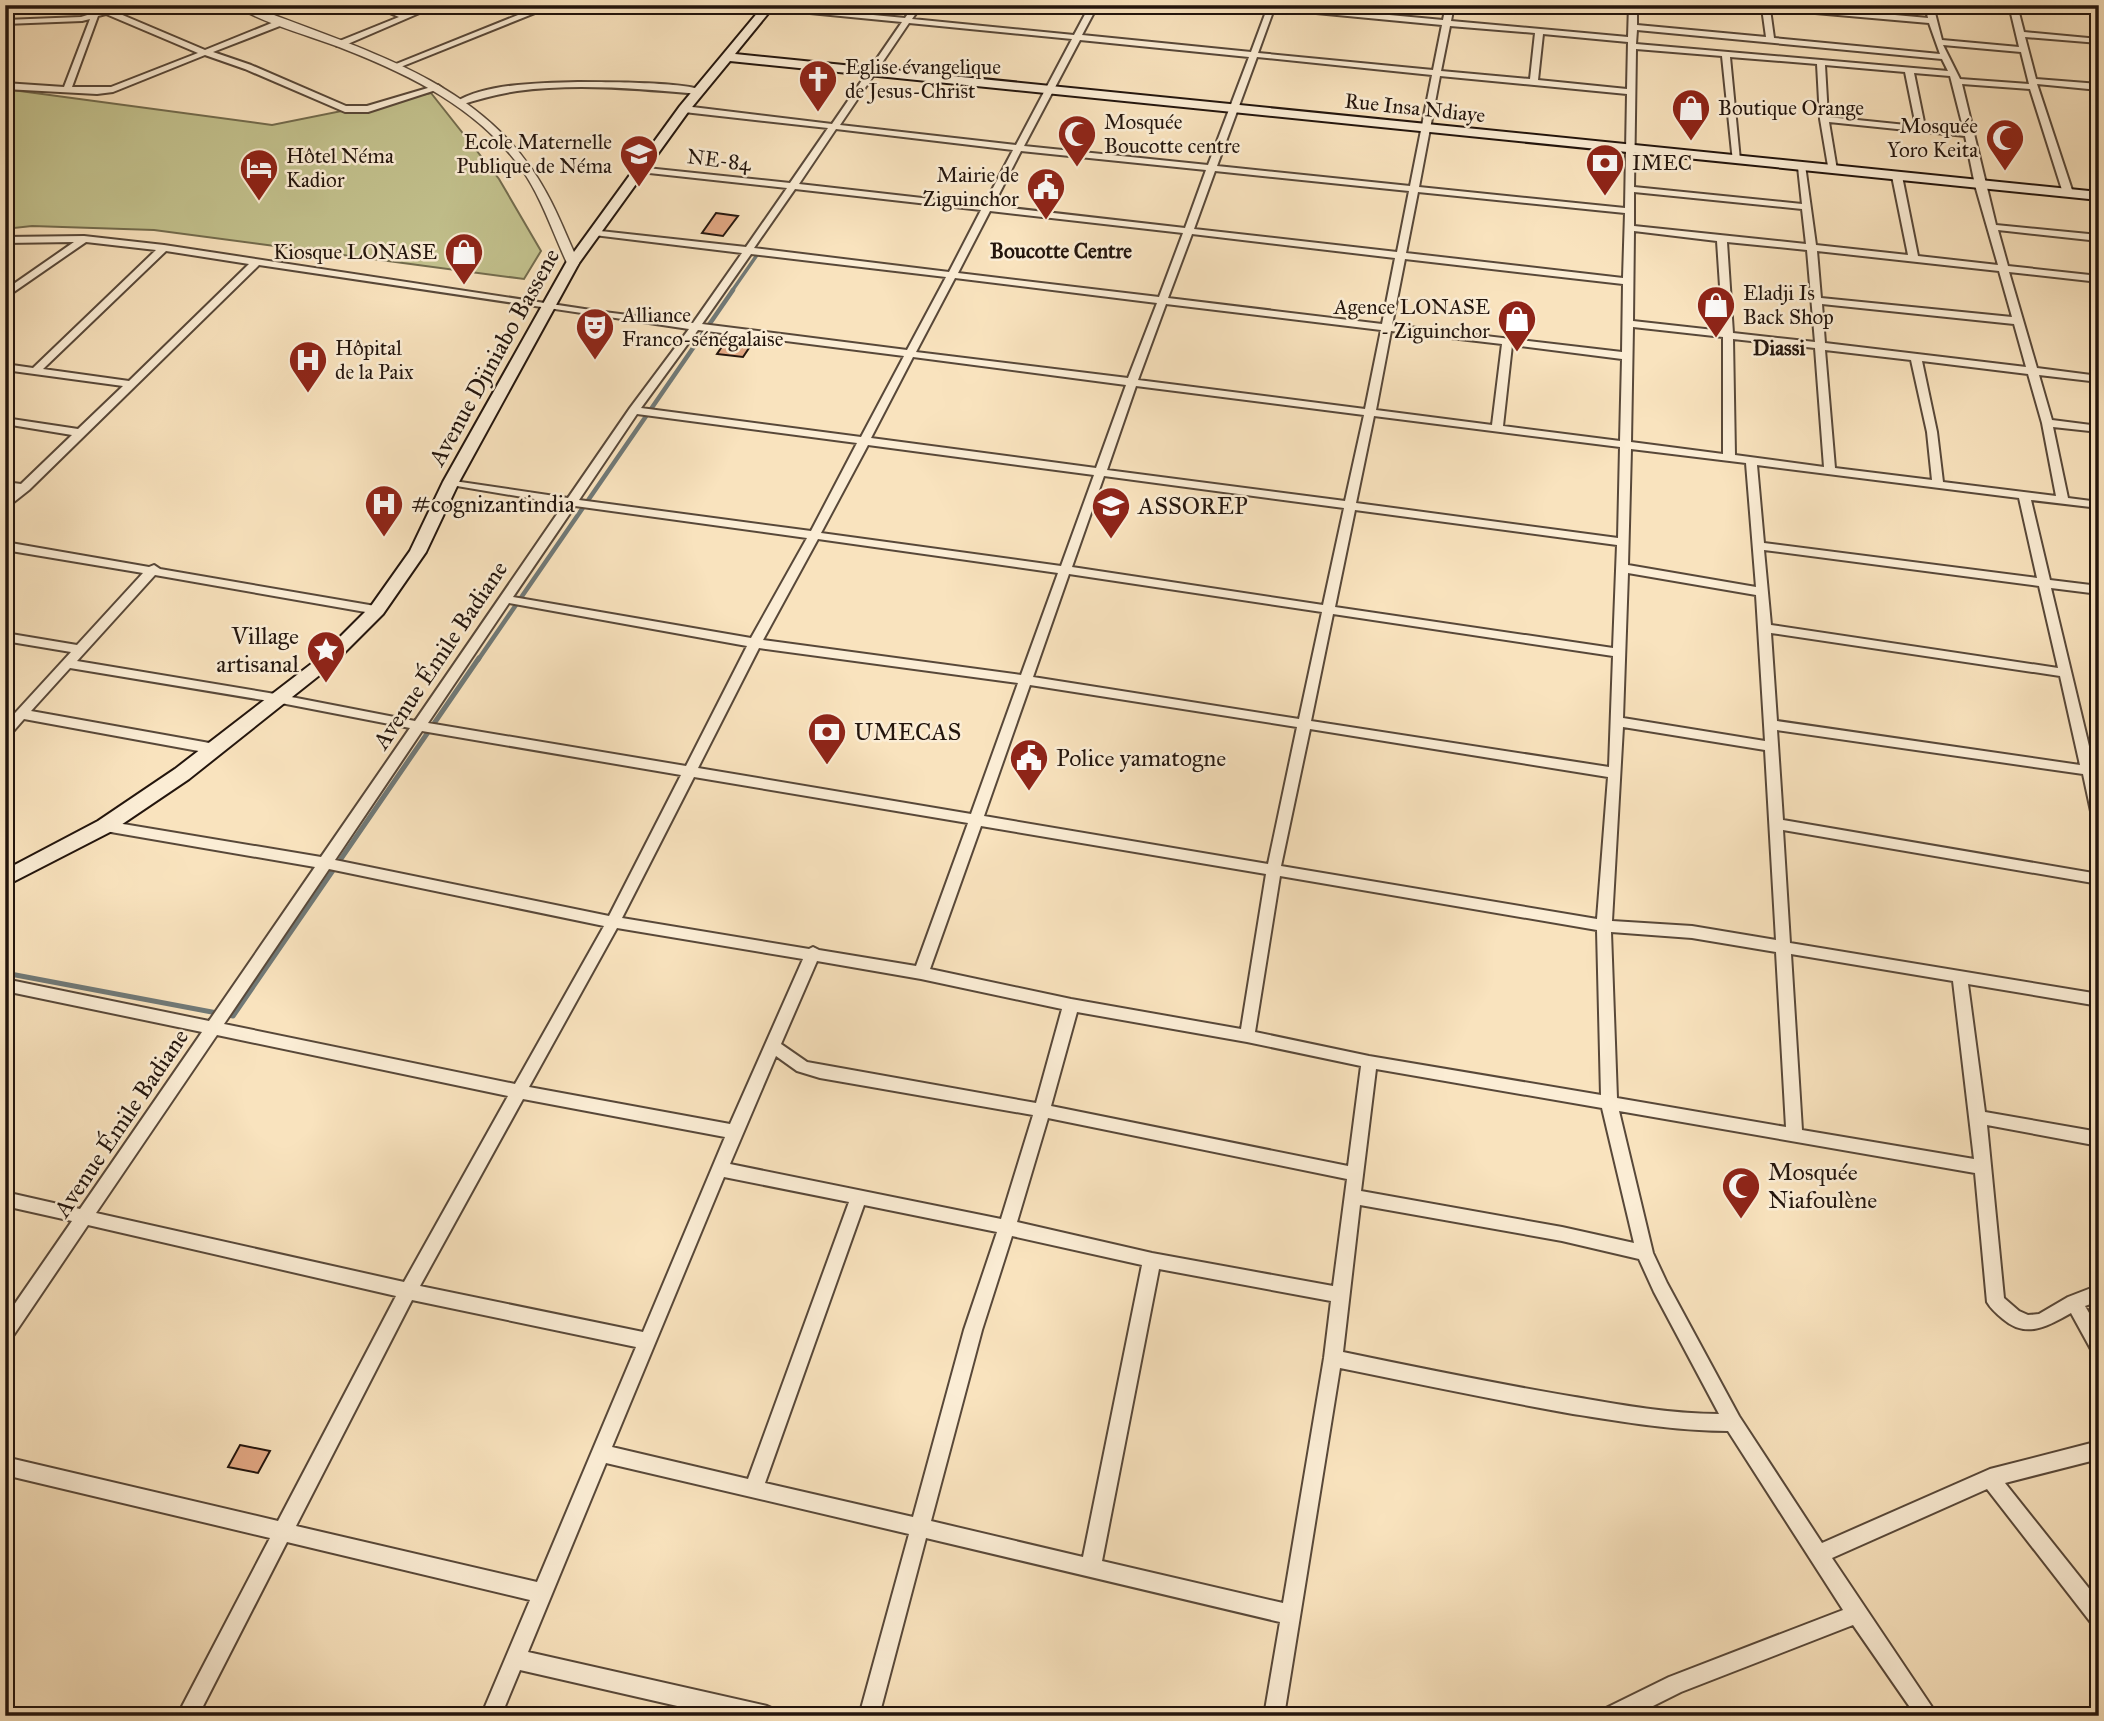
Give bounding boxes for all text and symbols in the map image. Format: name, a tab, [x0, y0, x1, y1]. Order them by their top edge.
place label: Eglise évangelique de Jesus-Christ	[845, 54, 1001, 104]
church icon: Eglise évangelique de Jesus-Christ	[797, 58, 839, 113]
shop icon: Boutique Orange	[1670, 87, 1712, 142]
street label: Rue Insa Ndiaye	[1343, 88, 1487, 128]
place label: Boutique Orange	[1718, 95, 1864, 121]
place label: Mosquée Boucotte centre	[1104, 109, 1241, 159]
mosque icon: Mosquée Boucotte centre	[1056, 113, 1098, 168]
place label: Mosquée Yoro Keita	[1887, 113, 1978, 163]
mosque icon: Mosquée Yoro Keita	[1984, 117, 2026, 172]
place label: Ecole Maternelle Publique de Néma	[456, 129, 612, 179]
school or university icon: Ecole Maternelle Publique de Néma	[618, 133, 660, 188]
bank icon: IMEC	[1584, 142, 1626, 197]
place label: Hôtel Néma Kadior	[286, 143, 394, 193]
street label: NE-84	[685, 143, 754, 177]
hotel icon: Hôtel Néma Kadior	[238, 147, 280, 202]
place label: IMEC	[1632, 150, 1692, 176]
place label: Mairie de Ziguinchor	[923, 162, 1019, 212]
public building icon: Mairie de Ziguinchor	[1025, 166, 1067, 221]
shop icon: Kiosque LONASE	[443, 231, 485, 286]
district label: Boucotte Centre	[990, 238, 1132, 264]
place label: Kiosque LONASE	[273, 239, 437, 265]
street label: Avenue Djiniabo Bassene	[421, 243, 566, 472]
place label: Eladji Is Back Shop	[1743, 280, 1834, 330]
shop icon: Eladji Is Back Shop	[1695, 284, 1737, 339]
place label: Agence LONASE - Ziguinchor	[1333, 294, 1490, 344]
shop icon: Agence LONASE - Ziguinchor	[1496, 298, 1538, 353]
place label: Alliance Franco-sénégalaise	[621, 302, 784, 352]
theatre icon: Alliance Franco-sénégalaise	[574, 306, 616, 361]
place label: Hôpital de la Paix	[335, 335, 414, 385]
district label: Diassi	[1753, 335, 1805, 361]
hospital icon: Hôpital de la Paix	[287, 339, 329, 394]
hospital icon: #cognizantindia	[363, 483, 405, 538]
school or university icon: ASSOREP	[1090, 485, 1132, 540]
place label: #cognizantindia	[411, 489, 576, 519]
place label: ASSOREP	[1137, 491, 1248, 521]
street label: Avenue Émile Badiane	[365, 555, 514, 756]
place label: Village artisanal	[216, 621, 300, 679]
place icon: Village artisanal	[305, 629, 347, 684]
bank icon: UMECAS	[806, 711, 848, 766]
place label: UMECAS	[854, 717, 961, 747]
public building icon: Police yamatogne	[1008, 737, 1050, 792]
place label: Police yamatogne	[1056, 743, 1226, 773]
street label: Avenue Émile Badiane	[46, 1023, 195, 1224]
place label: Mosquée Niafoulène	[1768, 1157, 1877, 1215]
mosque icon: Mosquée Niafoulène	[1720, 1165, 1762, 1220]

